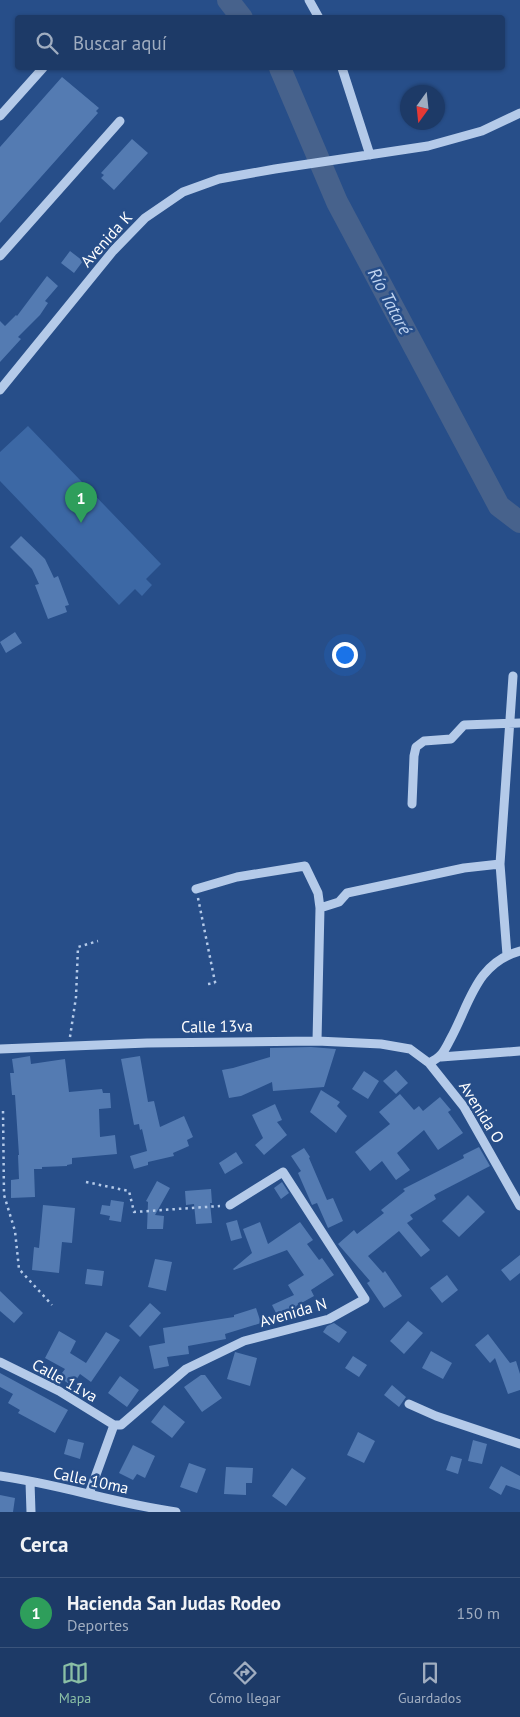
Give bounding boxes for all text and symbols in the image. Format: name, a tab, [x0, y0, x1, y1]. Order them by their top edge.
search box	[15, 15, 505, 70]
icon: search	[33, 29, 61, 57]
text: Buscar aquí	[73, 31, 167, 55]
north arrow	[400, 85, 445, 130]
street label: Avenida K	[76, 207, 136, 271]
water label: Río Tataré	[363, 263, 418, 339]
pin: 1	[65, 482, 97, 523]
your location	[332, 642, 358, 668]
street label: Calle 13va	[181, 1015, 253, 1037]
street label: Avenida O	[455, 1077, 509, 1147]
street label: Avenida N	[257, 1293, 329, 1331]
street label: Calle 11va	[29, 1354, 101, 1406]
street label: Calle 10ma	[51, 1462, 131, 1498]
text: Cerca	[20, 1531, 69, 1558]
text: Hacienda San Judas Rodeo	[67, 1591, 281, 1615]
text: 1	[31, 1603, 41, 1623]
text: 150 m	[457, 1603, 500, 1623]
text: Deportes	[67, 1615, 129, 1635]
tab: Mapa	[59, 1659, 91, 1707]
tab: Cómo llegar	[209, 1659, 281, 1707]
tab: Guardados	[398, 1659, 461, 1707]

